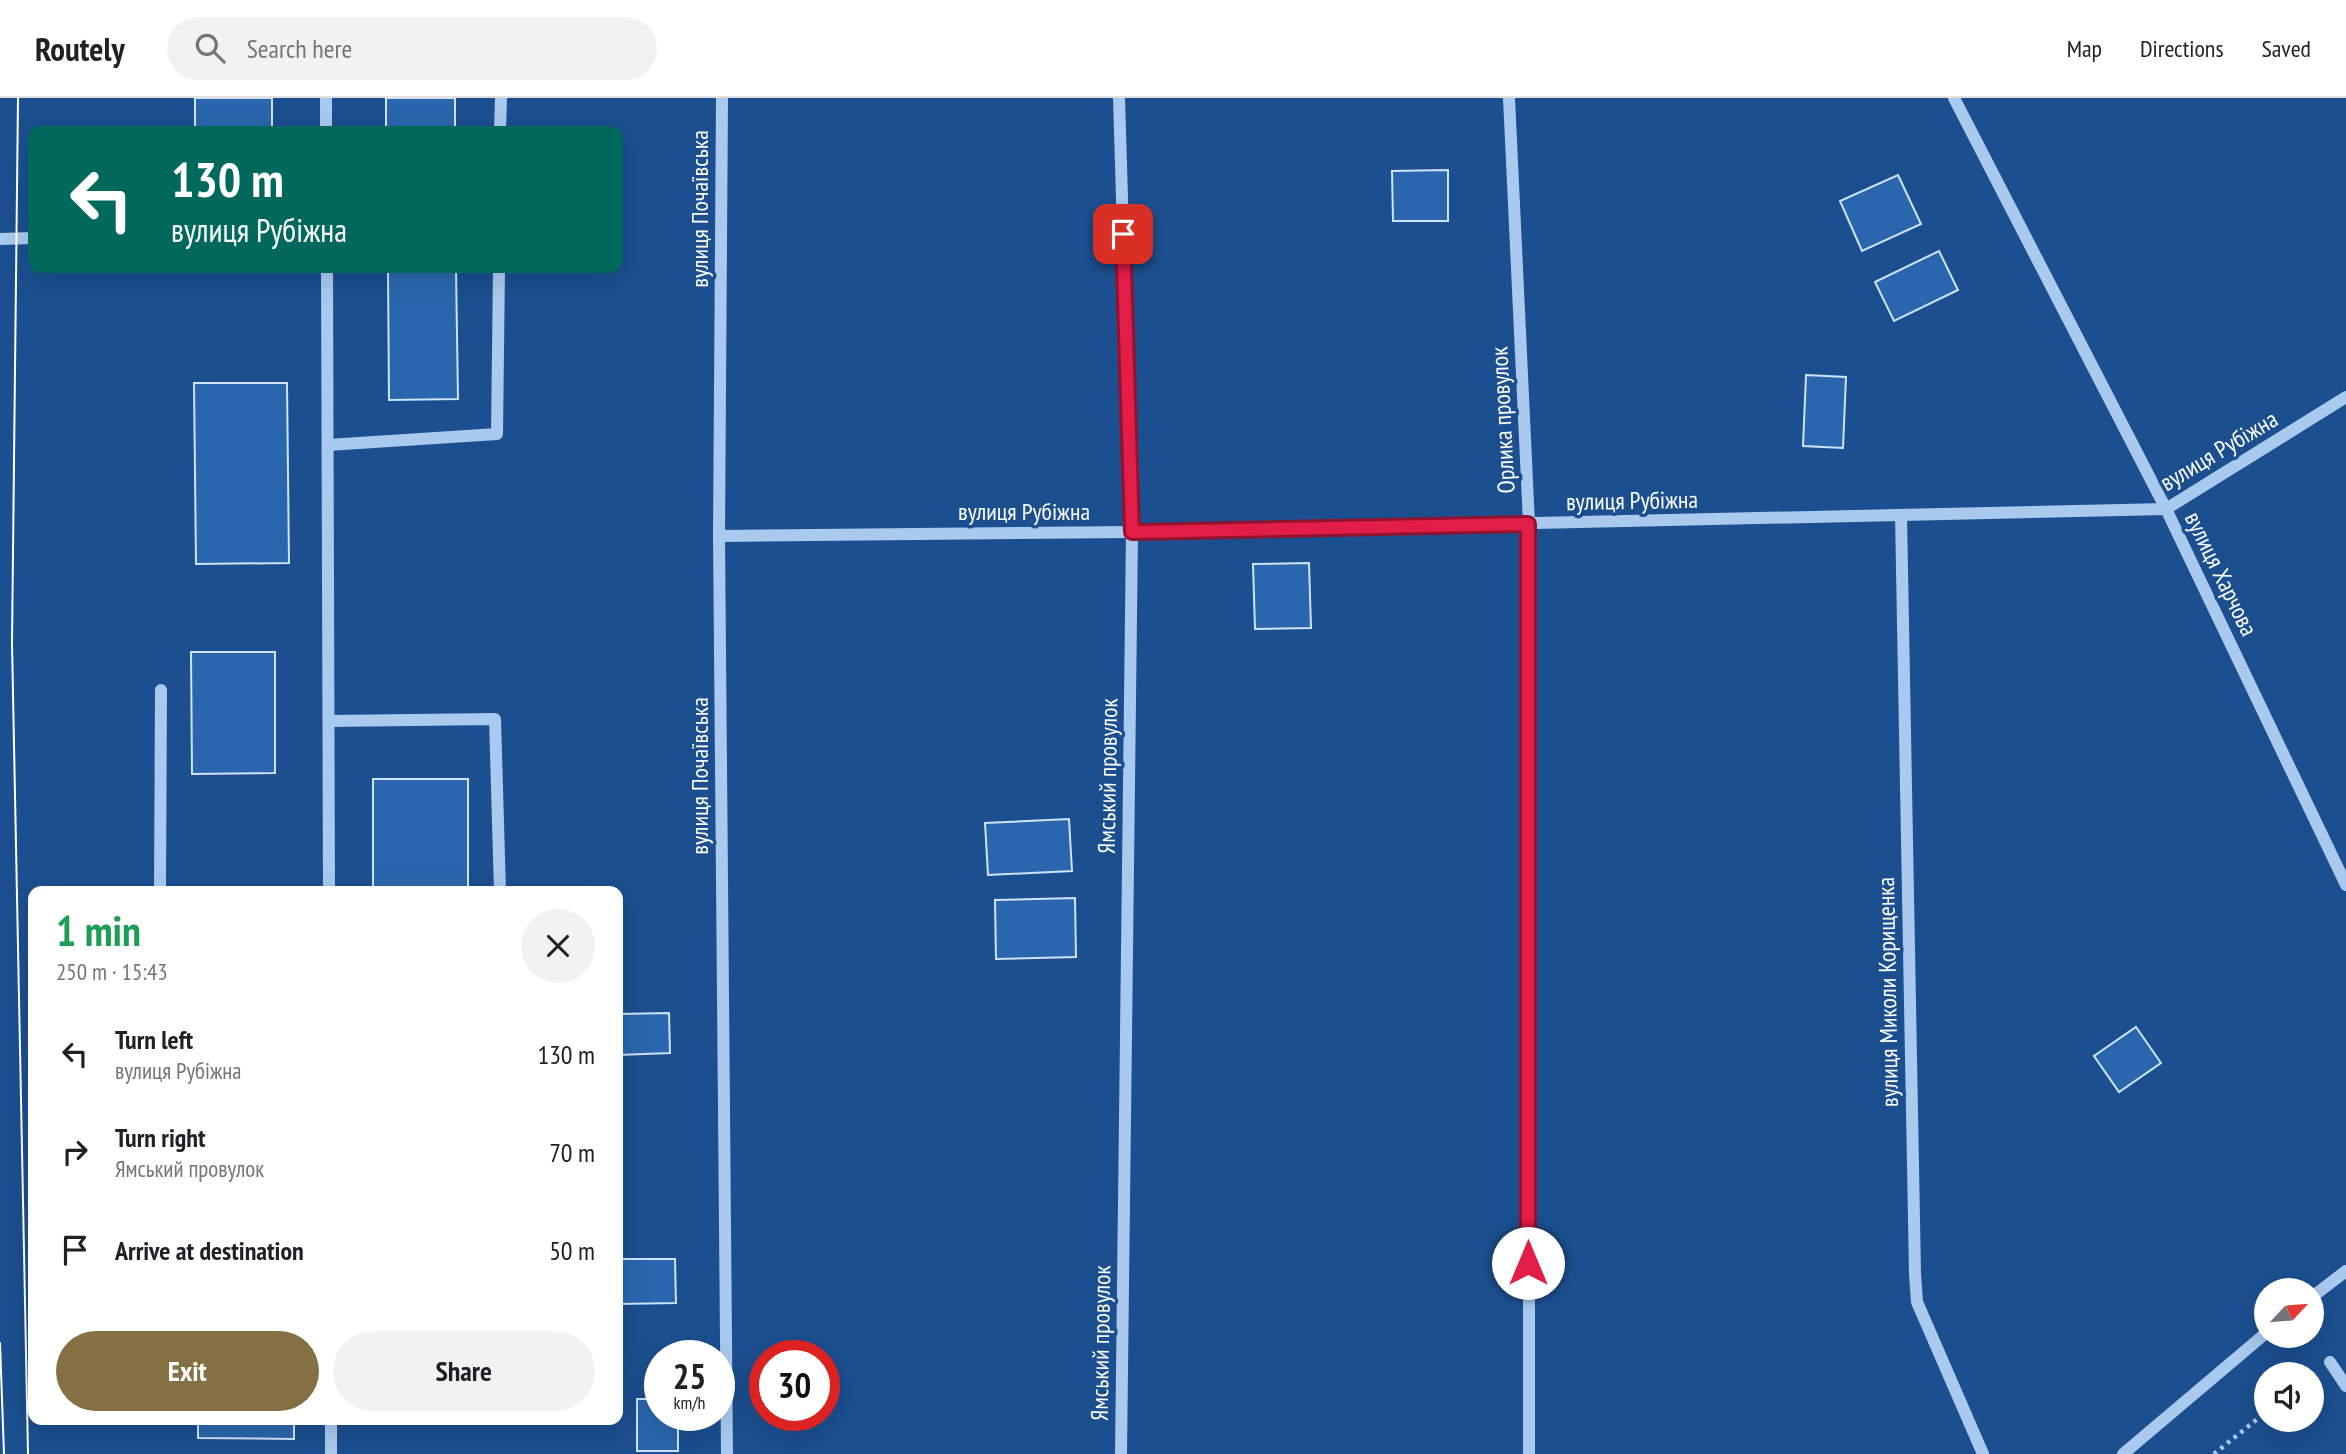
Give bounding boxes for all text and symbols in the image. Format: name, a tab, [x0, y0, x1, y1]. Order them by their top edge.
search box	[167, 17, 657, 80]
text: Routely	[35, 27, 125, 70]
icon: search	[191, 29, 229, 67]
text: Search here	[247, 32, 352, 65]
text: Map	[2067, 33, 2102, 64]
text: Directions	[2140, 33, 2224, 64]
text: Saved	[2262, 33, 2311, 64]
street label: вулиця Почаївська	[684, 130, 715, 288]
text: 130 m	[171, 147, 284, 211]
icon: left	[56, 154, 147, 245]
pin	[1093, 204, 1153, 264]
text: вулиця Рубіжна	[171, 209, 347, 251]
icon: arrive	[1104, 215, 1142, 253]
street label: Орлика провулок	[1483, 345, 1522, 494]
street label: вулиця Рубіжна	[2154, 403, 2283, 498]
street label: вулиця Рубіжна	[1566, 484, 1698, 517]
street label: вулиця Рубіжна	[958, 496, 1090, 527]
street label: вулиця Харчова	[2178, 507, 2265, 641]
street label: вулиця Почаївська	[684, 697, 715, 855]
street label: Ямський провулок	[1091, 697, 1124, 854]
street label: вулиця Миколи Корищенка	[1870, 877, 1905, 1107]
text: 1 min	[56, 903, 141, 958]
button: close	[521, 909, 595, 983]
text: 250 m · 15:43	[56, 957, 168, 986]
text: Turn left	[115, 1023, 193, 1056]
icon: left	[56, 1035, 94, 1073]
text: 130 m	[537, 1038, 595, 1071]
text: вулиця Рубіжна	[115, 1056, 242, 1085]
text: Turn right	[115, 1121, 206, 1154]
icon: right	[56, 1133, 94, 1171]
text: 70 m	[549, 1136, 595, 1169]
text: Ямський провулок	[115, 1154, 264, 1183]
position arrow	[1491, 1226, 1565, 1300]
icon: arrive	[56, 1231, 94, 1269]
text: Arrive at destination	[115, 1234, 304, 1267]
text: 50 m	[549, 1234, 595, 1267]
street label: Ямський провулок	[1084, 1264, 1117, 1421]
north arrow	[2254, 1278, 2324, 1348]
map controls	[2254, 1278, 2324, 1432]
button: Exit	[56, 1331, 319, 1411]
button: Share	[333, 1331, 595, 1411]
speed limit sign: 30	[749, 1340, 840, 1431]
text: 25	[673, 1353, 706, 1399]
button: sound	[2254, 1362, 2324, 1432]
text: km/h	[674, 1391, 705, 1414]

